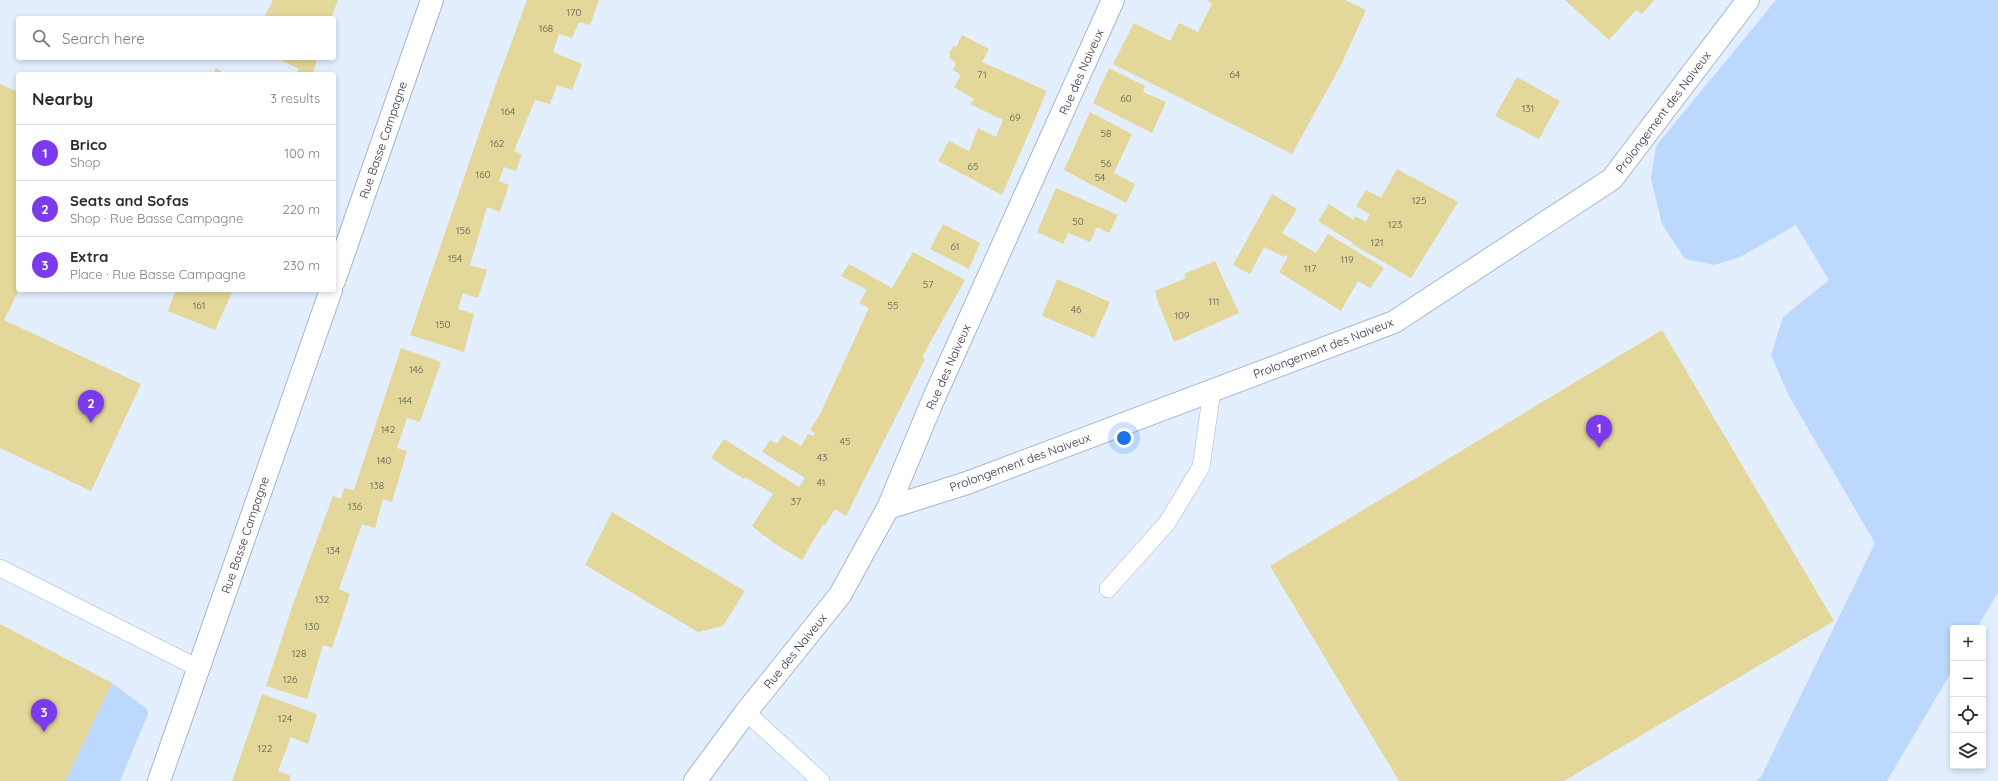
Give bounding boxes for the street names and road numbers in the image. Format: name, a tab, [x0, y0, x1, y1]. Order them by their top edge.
street label: Rue des Naiveux	[1055, 27, 1107, 117]
street label: Prolongement des Naiveux	[1612, 48, 1714, 176]
street label: Rue Basse Campagne	[356, 79, 410, 201]
street label: Prolongement des Naiveux	[1251, 314, 1395, 382]
street label: Rue des Naiveux	[922, 322, 974, 412]
street label: Prolongement des Naiveux	[947, 429, 1093, 495]
street label: Rue Basse Campagne	[218, 474, 272, 596]
street label: Rue des Naiveux	[760, 610, 830, 691]

